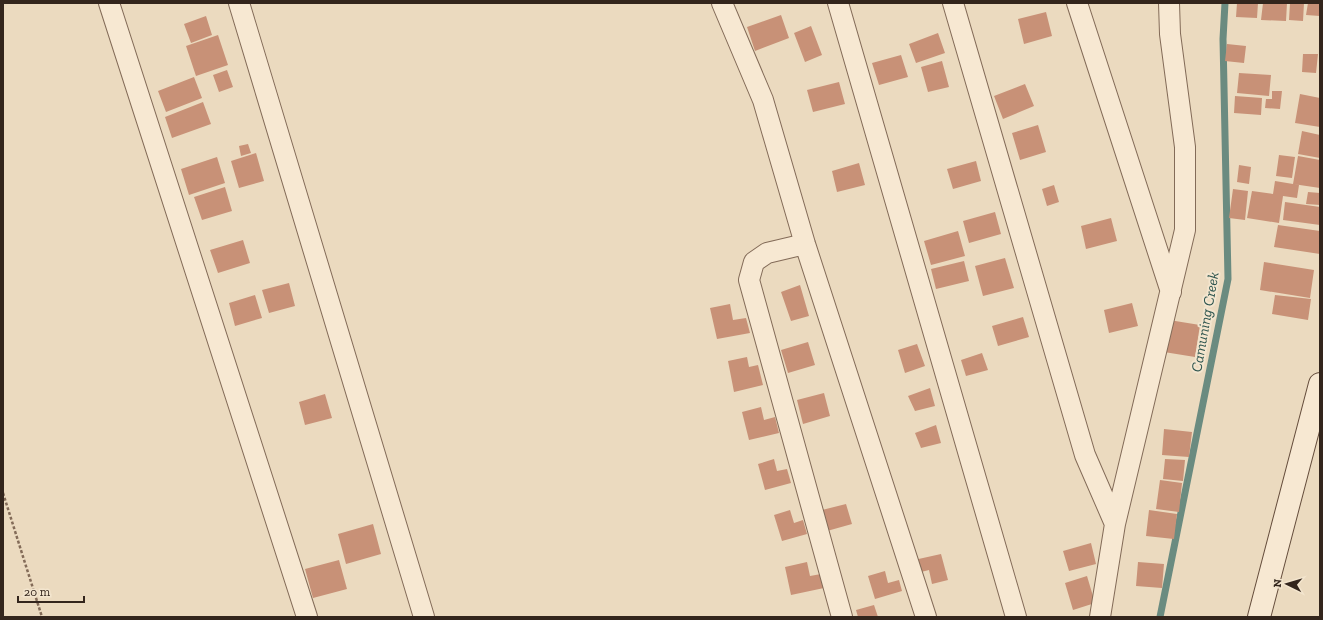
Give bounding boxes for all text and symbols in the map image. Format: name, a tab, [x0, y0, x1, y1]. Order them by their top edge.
water label: Camuning Creek	[1187, 270, 1223, 374]
north arrow	[1267, 564, 1307, 604]
scale bar	[18, 578, 84, 604]
text: N	[1271, 578, 1284, 588]
text: 20 m	[24, 585, 51, 599]

